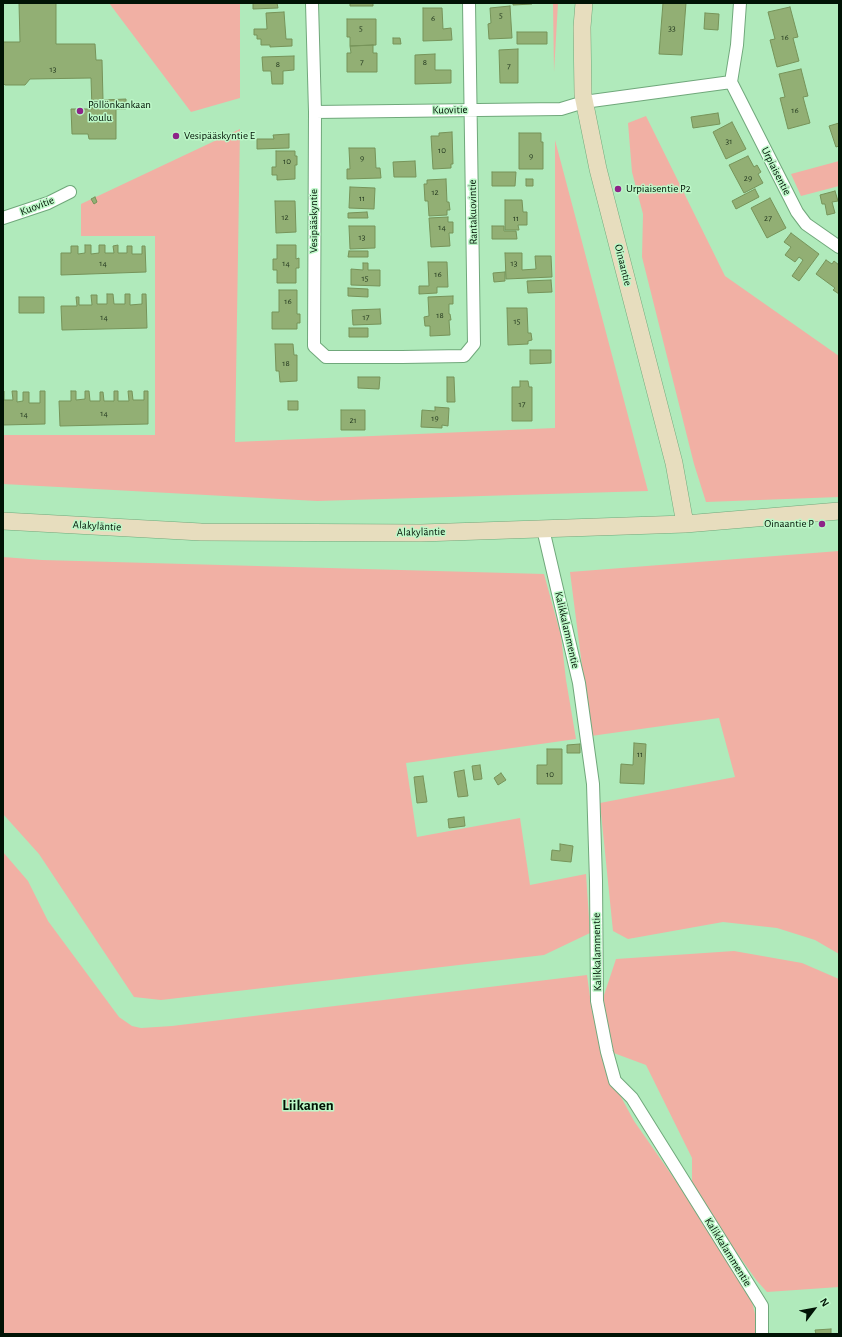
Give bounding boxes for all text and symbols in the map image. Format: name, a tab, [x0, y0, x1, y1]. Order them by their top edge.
house number: 5	[499, 10, 503, 20]
house number: 6	[431, 13, 435, 23]
house number: 5	[359, 23, 363, 33]
house number: 33	[668, 23, 676, 33]
house number: 16	[781, 32, 789, 42]
house number: 7	[360, 57, 364, 67]
house number: 8	[423, 57, 427, 67]
house number: 8	[276, 59, 280, 69]
house number: 7	[507, 61, 511, 71]
house number: 13	[50, 64, 56, 74]
place label: Pöllönkankaan koulu	[88, 98, 151, 124]
street label: Kuovitie	[432, 103, 468, 117]
house number: 16	[791, 105, 799, 115]
marker: Pöllönkankaan koulu	[75, 106, 85, 116]
place label: Vesipääskyntie E	[184, 129, 255, 143]
marker: Vesipääskyntie E	[171, 131, 181, 141]
house number: 31	[726, 136, 732, 146]
house number: 10	[438, 145, 446, 155]
street label: Urpiaisentie	[758, 145, 794, 197]
house number: 9	[529, 151, 533, 161]
house number: 9	[360, 153, 364, 163]
house number: 10	[283, 156, 291, 166]
house number: 29	[744, 173, 752, 183]
street label: Rantakuovintie	[466, 179, 480, 245]
place label: Urpiaisentie P2	[626, 182, 691, 196]
marker: Urpiaisentie P2	[613, 184, 623, 194]
house number: 12	[431, 187, 439, 197]
street label: Vesipääskyntie	[307, 189, 321, 253]
house number: 11	[359, 193, 365, 203]
street label: Kuovitie	[18, 194, 56, 218]
house number: 12	[281, 212, 289, 222]
house number: 11	[513, 213, 519, 223]
house number: 27	[764, 213, 772, 223]
house number: 14	[438, 222, 446, 232]
house number: 13	[359, 232, 365, 242]
street label: Oinaantie	[611, 243, 635, 287]
house number: 14	[99, 258, 107, 268]
house number: 14	[282, 258, 290, 268]
house number: 13	[511, 258, 517, 268]
house number: 16	[434, 269, 442, 279]
house number: 15	[362, 273, 368, 283]
house number: 16	[284, 296, 292, 306]
house number: 18	[436, 310, 444, 320]
house number: 14	[100, 312, 108, 322]
house number: 17	[363, 312, 369, 322]
house number: 15	[514, 316, 520, 326]
house number: 18	[282, 358, 290, 368]
house number: 17	[519, 399, 525, 409]
house number: 14	[100, 408, 108, 418]
house number: 14	[20, 409, 28, 419]
house number: 19	[431, 413, 439, 423]
house number: 21	[349, 415, 357, 425]
place label: Oinaantie P	[764, 517, 814, 531]
street label: Alakyläntie	[72, 518, 122, 534]
marker: Oinaantie P	[817, 519, 827, 529]
street label: Alakyläntie	[397, 525, 445, 539]
street label: Kalikkalammentie	[552, 590, 582, 670]
house number: 11	[637, 749, 643, 759]
house number: 10	[546, 769, 554, 779]
street label: Kalikkalammentie	[590, 913, 604, 991]
district label: Liikanen	[282, 1096, 334, 1114]
street label: Kalikkalammentie	[702, 1215, 754, 1289]
north arrow	[794, 1289, 834, 1329]
text: N	[818, 1296, 831, 1309]

